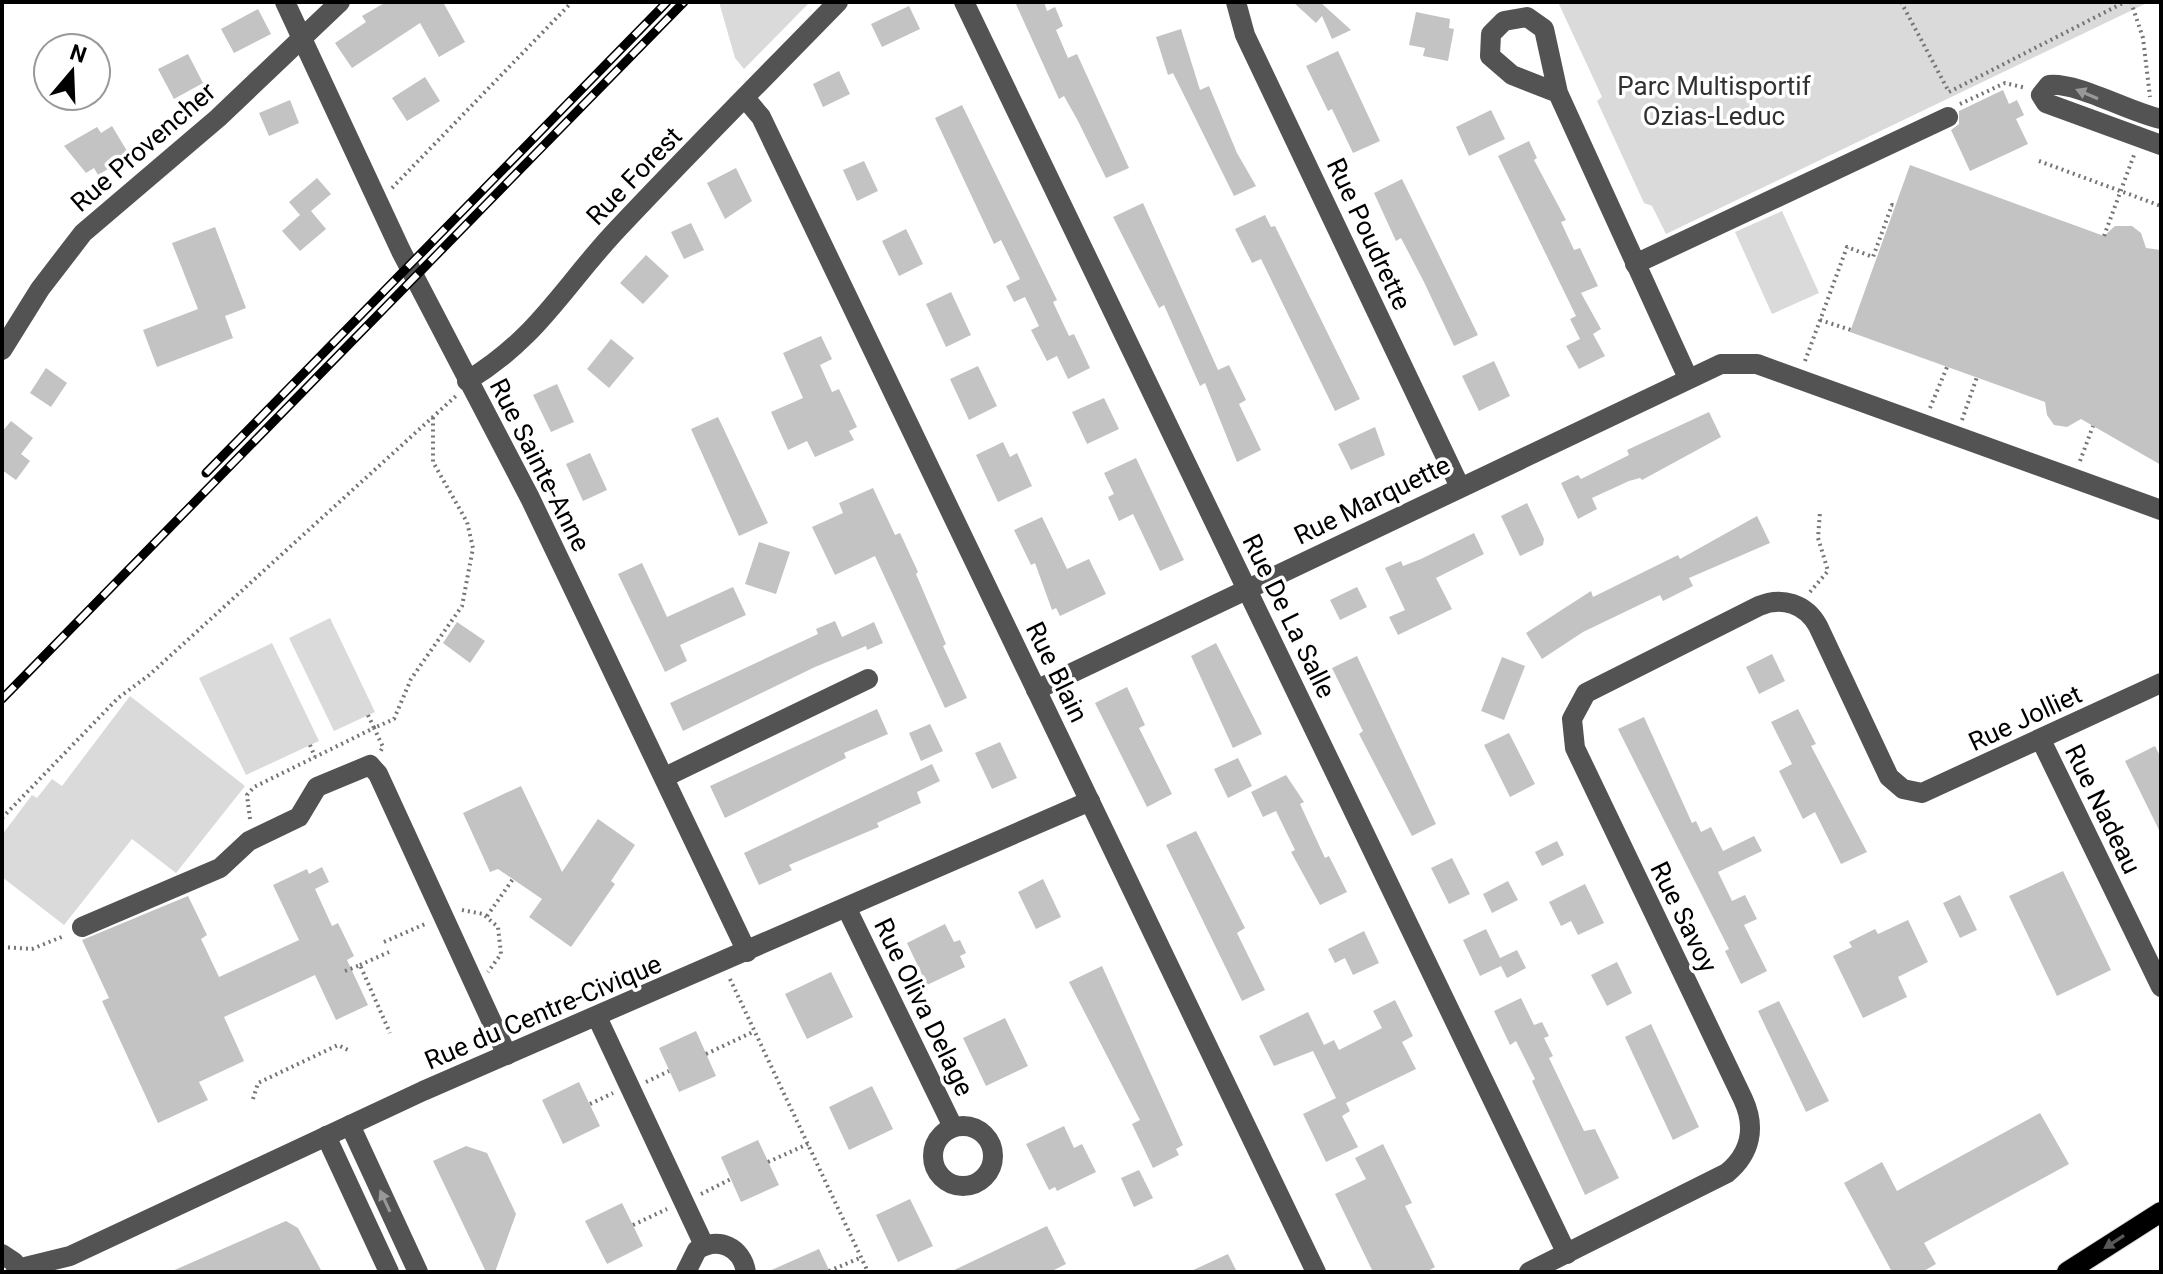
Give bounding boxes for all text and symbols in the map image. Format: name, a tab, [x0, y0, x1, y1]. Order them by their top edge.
north arrow	[32, 32, 112, 112]
text: N	[67, 39, 90, 68]
park label: Parc Multisportif Ozias-Leduc	[1617, 71, 1812, 131]
street label: Rue Provencher	[65, 76, 221, 218]
one-way arrow	[2075, 87, 2099, 100]
street label: Rue Forest	[580, 121, 688, 231]
street label: Rue Poudrette	[1321, 153, 1417, 315]
street label: Rue Sainte-Anne	[484, 374, 596, 556]
street label: Rue Marquette	[1289, 449, 1455, 551]
street label: Rue De La Salle	[1236, 529, 1342, 703]
street label: Rue Blain	[1020, 617, 1094, 727]
street label: Rue Jolliet	[1964, 679, 2086, 757]
street label: Rue Nadeau	[2059, 739, 2147, 879]
street label: Rue Savoy	[1644, 857, 1724, 977]
street label: Rue Oliva Delage	[868, 913, 980, 1101]
street label: Rue du Centre-Civique	[420, 949, 666, 1075]
one-way arrow	[379, 1190, 392, 1213]
one-way arrow	[2103, 1234, 2125, 1248]

